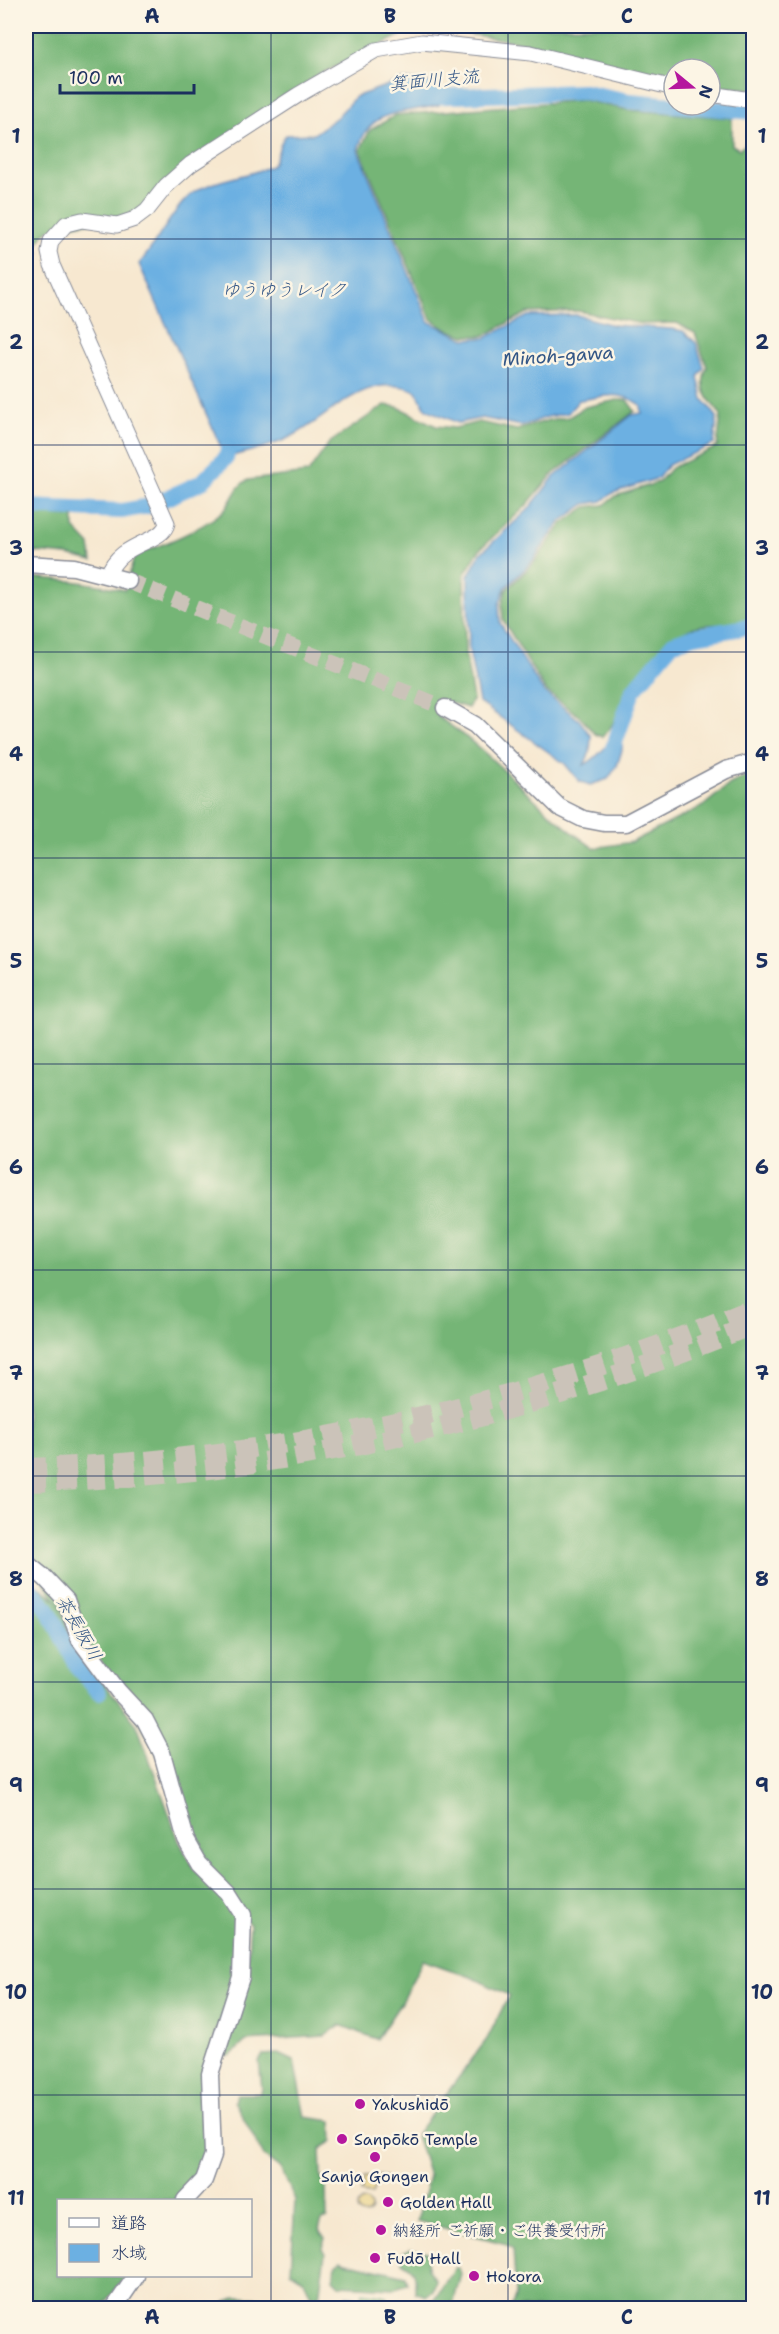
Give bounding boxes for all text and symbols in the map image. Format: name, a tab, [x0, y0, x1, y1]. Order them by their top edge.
text: A	[144, 3, 160, 29]
text: B	[384, 3, 396, 29]
text: C	[621, 3, 633, 29]
scale bar	[60, 57, 194, 95]
north arrow	[662, 57, 722, 117]
water label: 箕面川支流	[388, 64, 481, 96]
text: 100 m	[69, 66, 123, 90]
text: N	[694, 82, 718, 101]
text: 1	[11, 123, 21, 149]
text: 1	[757, 123, 767, 149]
water label: ゆうゆうレイク	[222, 278, 346, 302]
text: 2	[9, 329, 23, 355]
text: 2	[755, 329, 769, 355]
water label: Minoh-gawa	[502, 340, 614, 372]
text: 3	[9, 535, 23, 561]
text: 3	[755, 535, 769, 561]
text: 4	[9, 741, 23, 767]
text: 4	[755, 741, 769, 767]
text: 5	[10, 948, 22, 974]
text: 5	[756, 948, 768, 974]
text: 6	[9, 1154, 23, 1180]
text: 6	[755, 1154, 769, 1180]
text: 7	[9, 1360, 23, 1386]
text: 7	[755, 1360, 769, 1386]
text: 8	[9, 1566, 23, 1592]
text: 8	[755, 1566, 769, 1592]
water label: 茶長阪川	[51, 1591, 107, 1665]
text: 9	[9, 1772, 23, 1798]
text: 9	[755, 1772, 769, 1798]
text: 10	[5, 1979, 27, 2005]
text: 10	[751, 1979, 773, 2005]
place label: Yakushidō	[372, 2094, 449, 2115]
marker: Yakushidō	[353, 2097, 367, 2111]
place label: Sanpōkō Temple	[354, 2129, 478, 2150]
marker: Sanpōkō Temple	[335, 2132, 349, 2146]
marker: Sanja Gongen	[368, 2150, 382, 2164]
place label: Sanja Gongen	[321, 2166, 429, 2187]
text: 11	[7, 2185, 25, 2211]
text: 11	[753, 2185, 771, 2211]
place label: Golden Hall	[400, 2192, 492, 2213]
marker: Golden Hall	[381, 2195, 395, 2209]
legend	[57, 2199, 252, 2277]
text: 道路	[111, 2211, 147, 2235]
place label: 納経所 ご祈願・ご供養受付所	[393, 2220, 606, 2241]
marker: 納経所 ご祈願・ご供養受付所	[374, 2223, 388, 2237]
text: 水域	[111, 2241, 147, 2265]
place label: Fudō Hall	[387, 2248, 461, 2269]
marker: Fudō Hall	[368, 2251, 382, 2265]
place label: Hokora	[486, 2266, 542, 2287]
marker: Hokora	[467, 2269, 481, 2283]
text: A	[144, 2304, 160, 2330]
text: B	[384, 2304, 396, 2330]
text: C	[621, 2304, 633, 2330]

